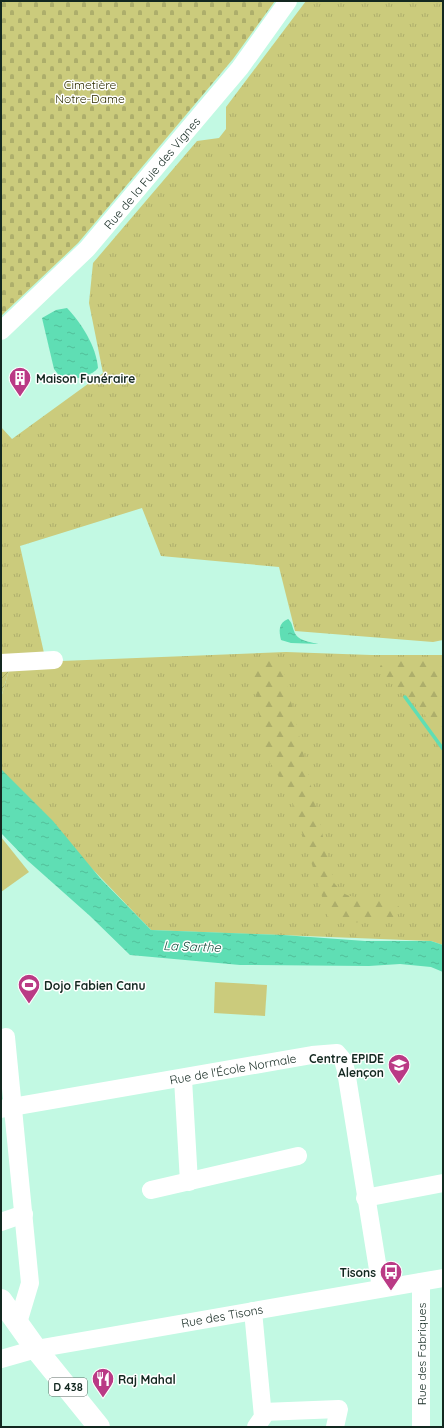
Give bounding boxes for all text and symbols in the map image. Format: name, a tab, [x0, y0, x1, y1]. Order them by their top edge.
park label: Cimetière Notre-Dame	[55, 77, 125, 106]
street label: Rue de la Fuie des Vignes	[101, 114, 204, 232]
building icon: Maison Funéraire	[7, 365, 33, 398]
place label: Maison Funéraire	[36, 371, 135, 386]
water label: La Sarthe	[163, 937, 222, 955]
sports icon: Dojo Fabien Canu	[16, 972, 42, 1005]
place label: Dojo Fabien Canu	[44, 978, 146, 993]
street label: Rue de l'École Normale	[168, 1050, 298, 1088]
place label: Centre EPIDE Alençon	[309, 1051, 384, 1080]
school or university icon: Centre EPIDE Alençon	[386, 1052, 412, 1085]
bus stop icon: Tisons	[378, 1259, 404, 1292]
place label: Tisons	[339, 1265, 376, 1280]
street label: Rue des Tisons	[180, 1301, 265, 1331]
street label: Rue des Fabriques	[414, 1302, 429, 1405]
restaurant icon: Raj Mahal	[90, 1366, 116, 1399]
place label: Raj Mahal	[118, 1372, 176, 1387]
road number: D 438	[49, 1378, 87, 1396]

